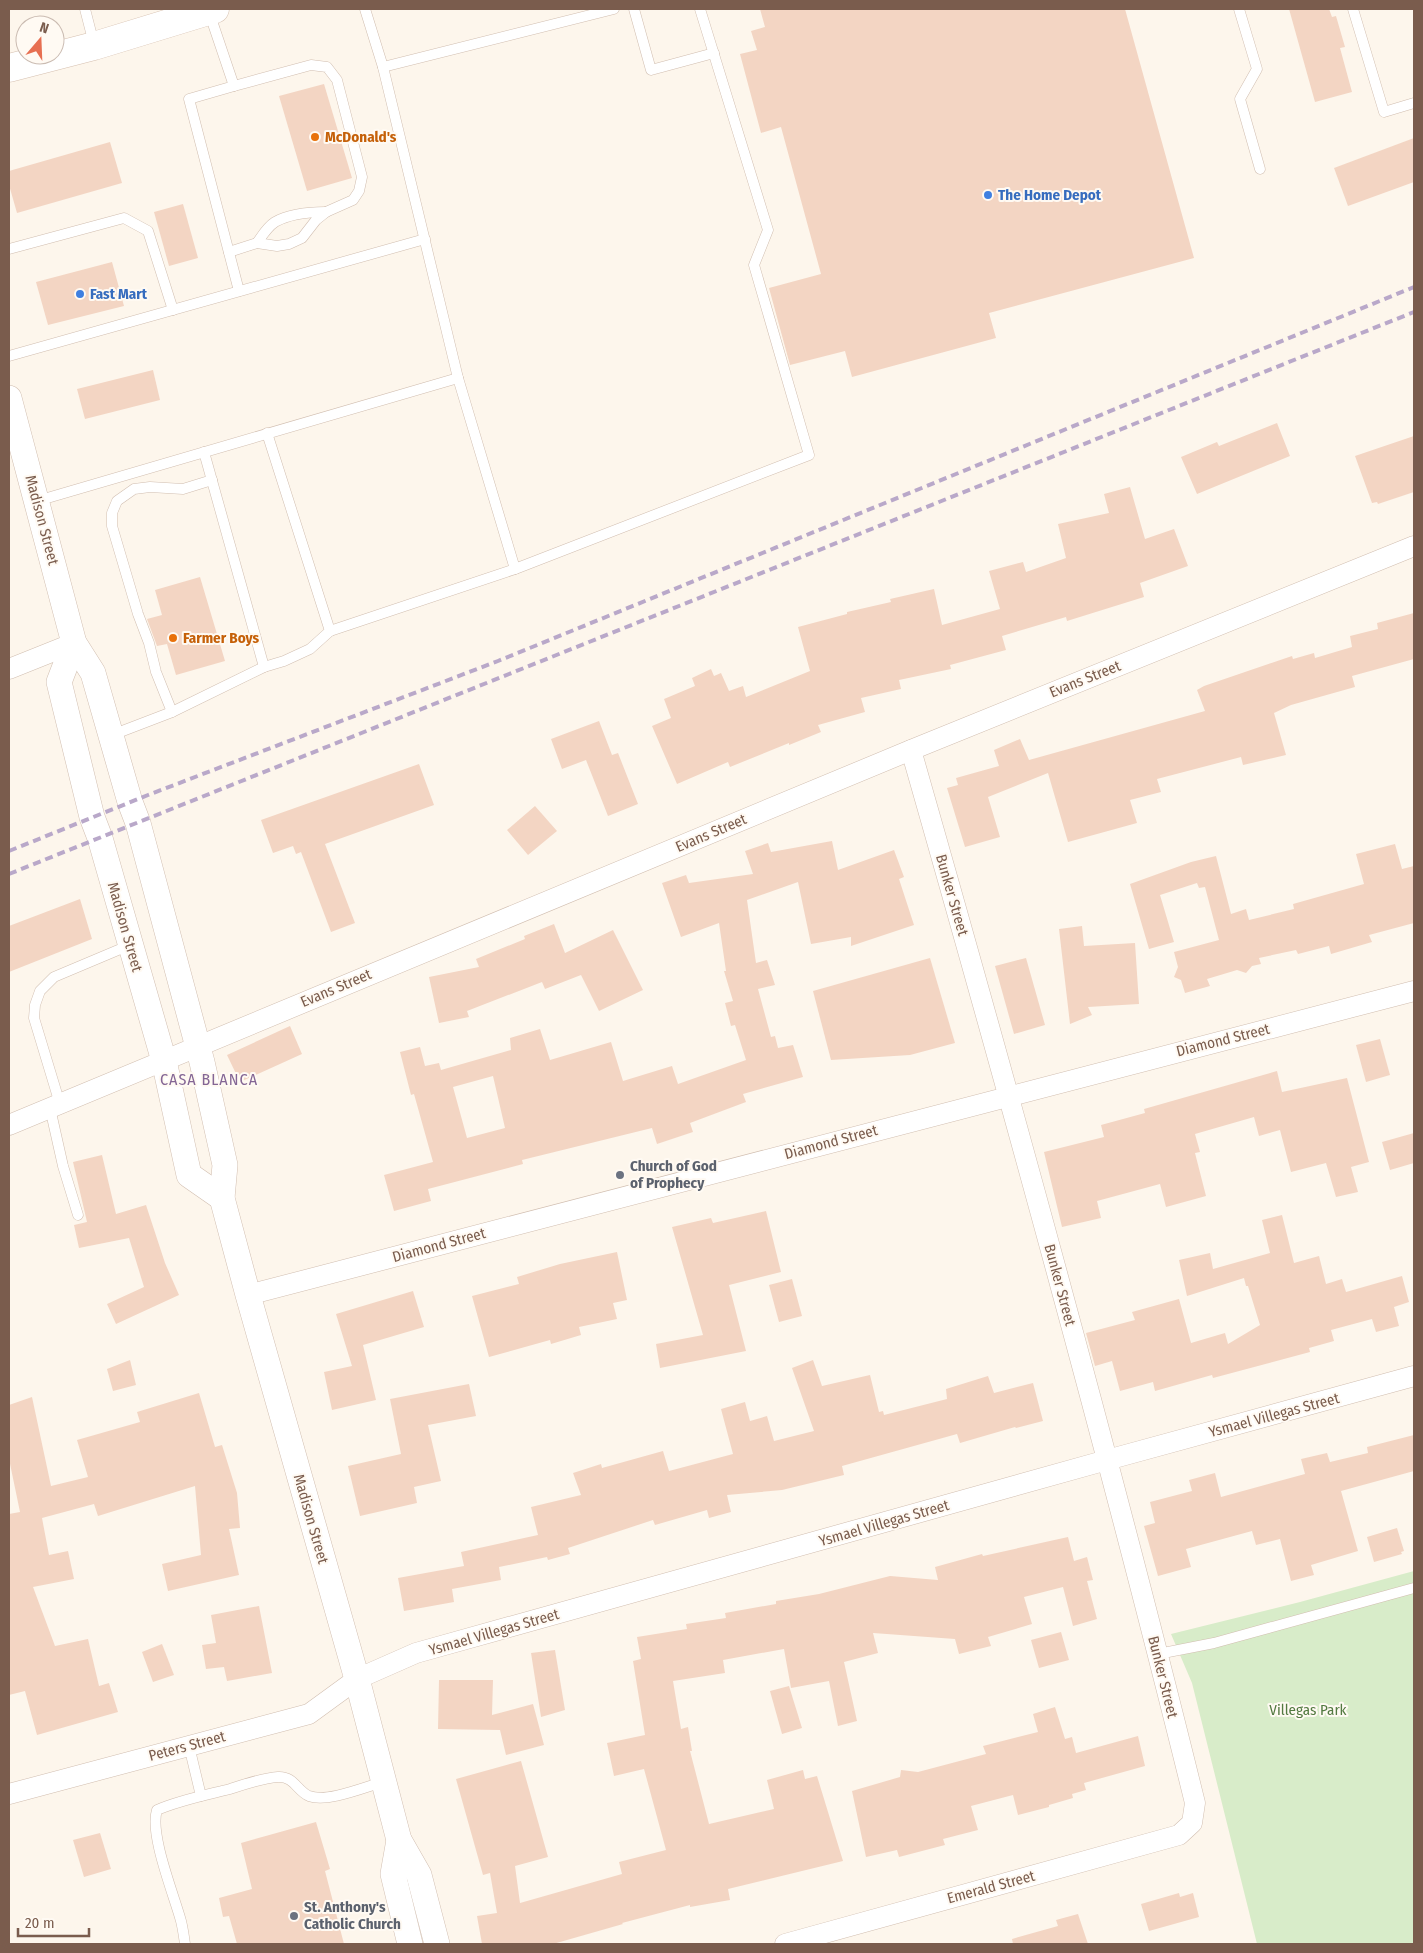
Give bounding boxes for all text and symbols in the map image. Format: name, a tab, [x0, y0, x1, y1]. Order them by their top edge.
north arrow	[15, 15, 65, 65]
text: N	[37, 19, 51, 38]
place label: McDonald's	[325, 128, 397, 146]
marker: McDonald's	[309, 131, 321, 143]
place label: The Home Depot	[998, 186, 1102, 204]
marker: The Home Depot	[982, 189, 994, 201]
place label: Fast Mart	[90, 285, 148, 303]
marker: Fast Mart	[74, 288, 86, 300]
street label: Madison Street	[21, 473, 63, 567]
place label: Farmer Boys	[183, 629, 260, 647]
marker: Farmer Boys	[167, 632, 179, 644]
street label: Evans Street	[1047, 657, 1123, 701]
street label: Evans Street	[673, 810, 749, 856]
street label: Bunker Street	[932, 852, 972, 938]
street label: Madison Street	[104, 880, 146, 974]
street label: Evans Street	[298, 965, 374, 1011]
street label: Diamond Street	[1174, 1020, 1272, 1060]
district label: CASA BLANCA	[160, 1070, 258, 1089]
street label: Diamond Street	[782, 1121, 880, 1163]
place label: Church of God of Prophecy	[630, 1157, 717, 1192]
marker: Church of God of Prophecy	[614, 1169, 626, 1181]
street label: Diamond Street	[390, 1224, 488, 1266]
street label: Bunker Street	[1040, 1242, 1080, 1328]
street label: Ysmael Villegas Street	[1207, 1389, 1341, 1441]
street label: Madison Street	[290, 1472, 332, 1566]
street label: Ysmael Villegas Street	[817, 1496, 951, 1550]
street label: Ysmael Villegas Street	[427, 1605, 561, 1659]
street label: Bunker Street	[1144, 1634, 1182, 1720]
park label: Villegas Park	[1269, 1701, 1347, 1719]
street label: Peters Street	[147, 1727, 227, 1765]
street label: Emerald Street	[945, 1867, 1037, 1907]
place label: St. Anthony's Catholic Church	[304, 1898, 401, 1933]
scale bar	[18, 1906, 89, 1938]
marker: St. Anthony's Catholic Church	[288, 1910, 300, 1922]
text: 20 m	[25, 1914, 55, 1932]

